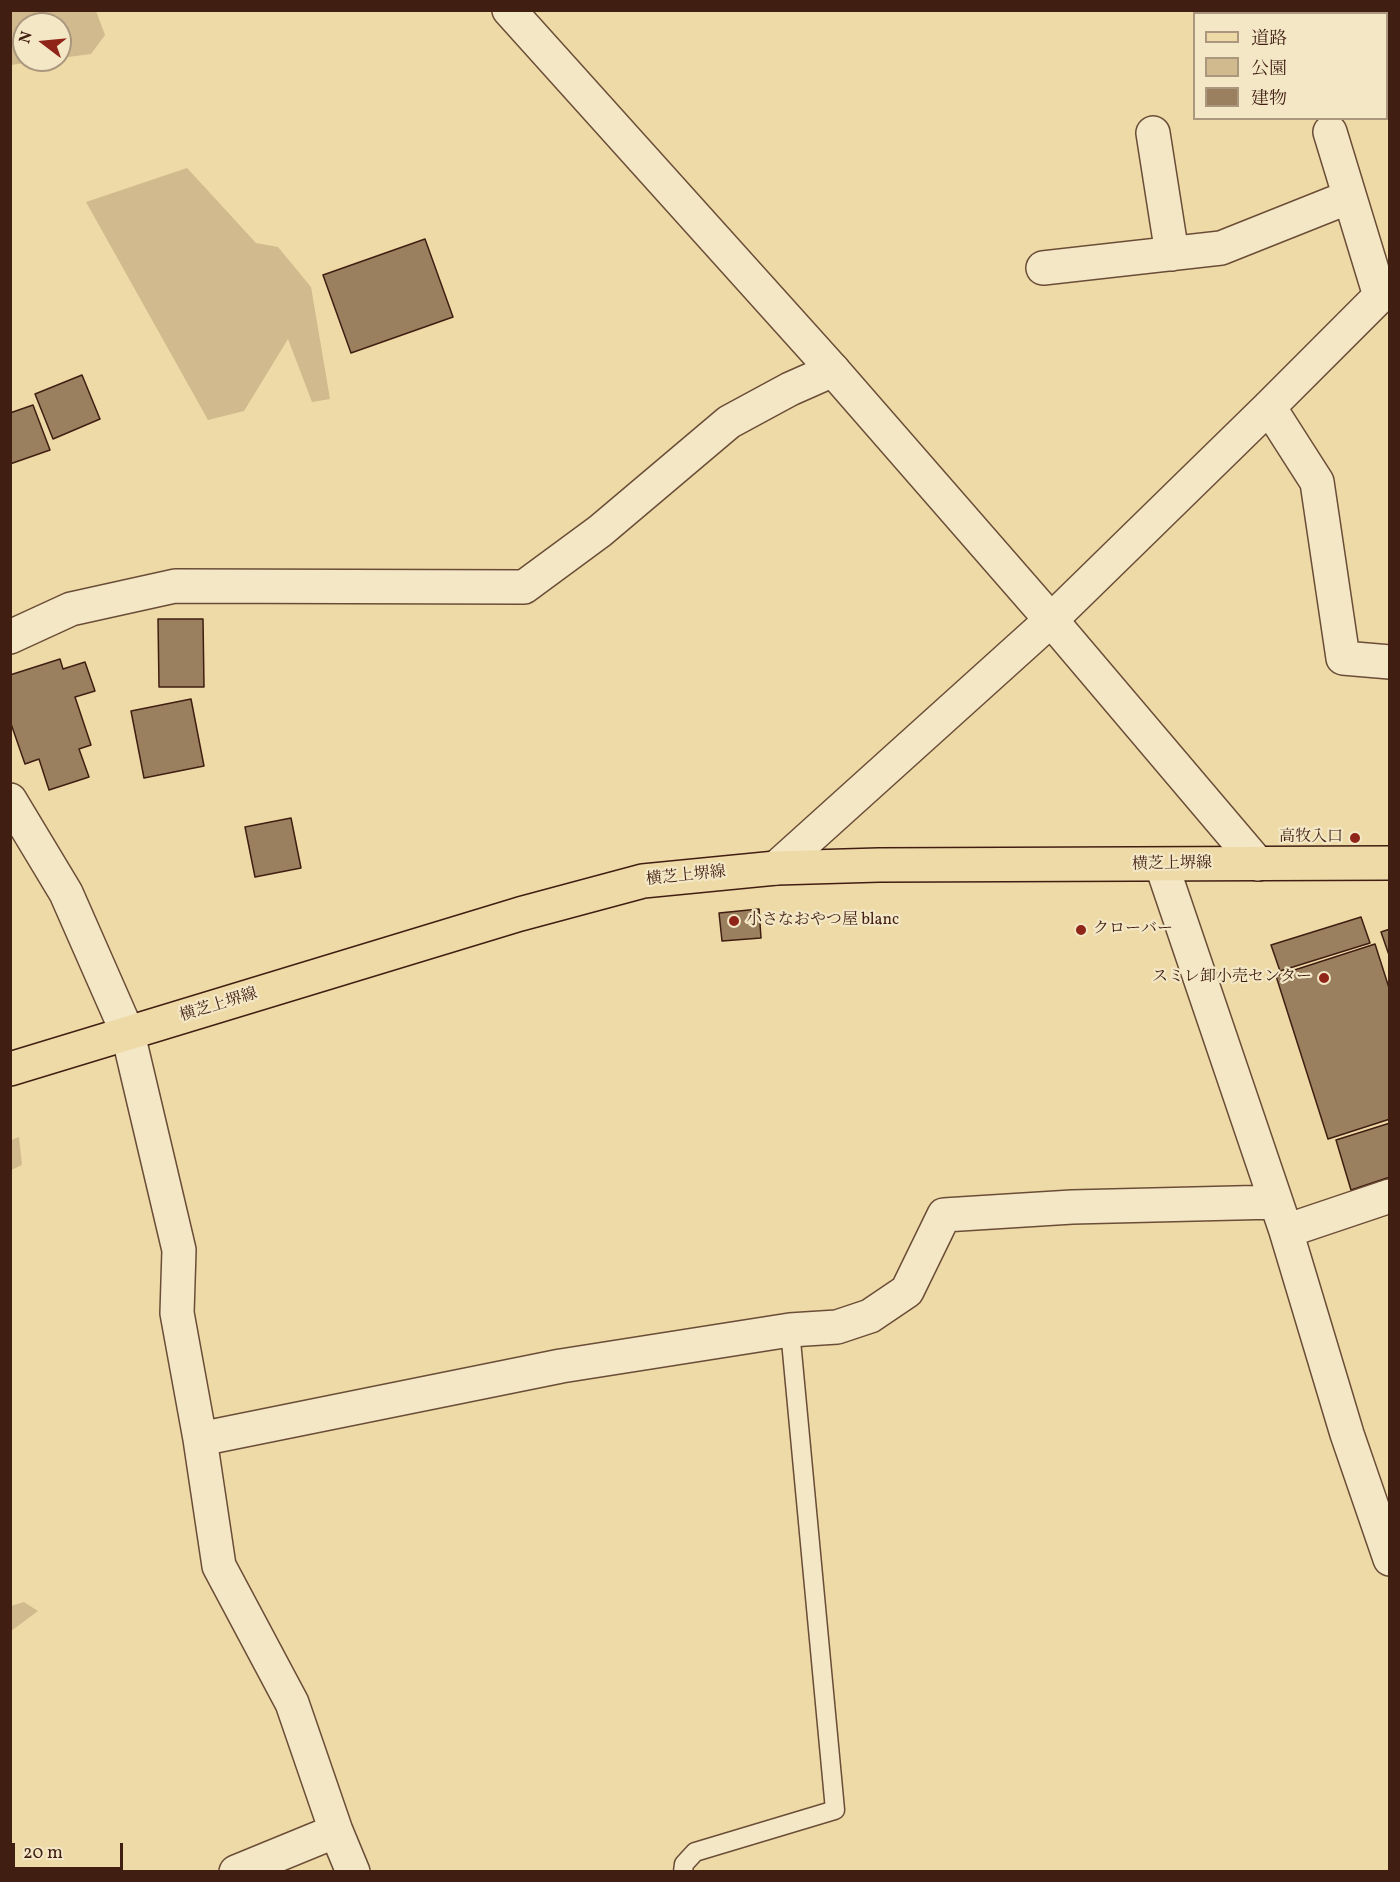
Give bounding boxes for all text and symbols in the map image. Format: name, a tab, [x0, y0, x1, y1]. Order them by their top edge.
north arrow	[12, 12, 72, 72]
legend	[1193, 12, 1388, 120]
text: 道路	[1251, 27, 1287, 52]
text: N	[14, 29, 39, 46]
text: 公園	[1251, 57, 1287, 82]
text: 建物	[1251, 87, 1287, 112]
place label: 高牧入口	[1279, 828, 1343, 848]
marker: 高牧入口	[1348, 831, 1362, 845]
street label: 横芝上堺線	[1132, 855, 1212, 875]
street label: 横芝上堺線	[645, 863, 727, 891]
place label: 小さなおやつ屋 blanc	[746, 911, 899, 931]
marker: 小さなおやつ屋 blanc	[727, 914, 741, 928]
place label: クローバー	[1093, 920, 1173, 940]
marker: クローバー	[1074, 923, 1088, 937]
place label: スミレ卸小売センター	[1152, 968, 1312, 988]
marker: スミレ卸小売センター	[1317, 971, 1331, 985]
street label: 横芝上堺線	[178, 985, 260, 1027]
scale bar	[15, 1831, 126, 1869]
text: 20 m	[23, 1841, 63, 1866]

